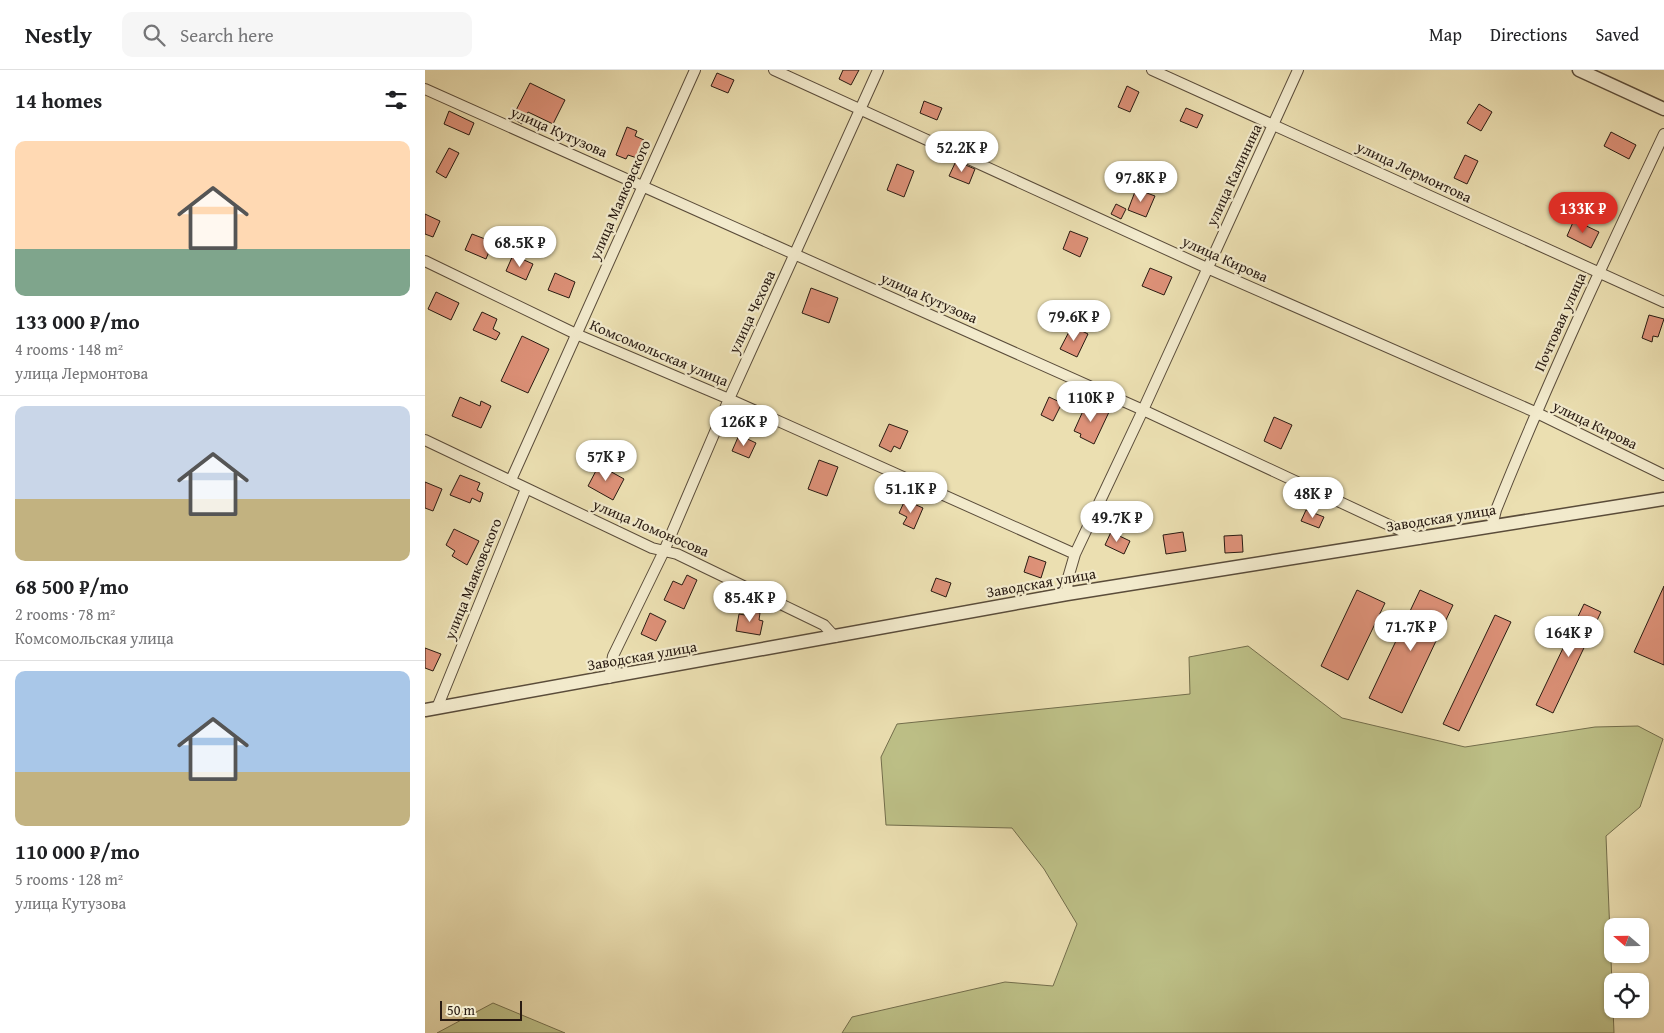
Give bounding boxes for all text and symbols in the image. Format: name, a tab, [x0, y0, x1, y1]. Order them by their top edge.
search box	[122, 12, 472, 57]
text: Nestly	[25, 17, 92, 52]
icon: search	[140, 21, 168, 49]
text: Search here	[180, 21, 274, 49]
text: Map	[1429, 21, 1462, 48]
text: Directions	[1490, 21, 1567, 48]
text: Saved	[1595, 21, 1639, 48]
text: 14 homes	[15, 85, 102, 116]
icon: filters	[382, 86, 410, 114]
street label: улица Кутузова	[506, 100, 612, 163]
street label: улица Калинина	[1200, 119, 1267, 230]
pin: 52.2K ₽	[916, 131, 1008, 173]
text: 52.2K ₽	[936, 135, 988, 159]
street label: улица Лермонтова	[1352, 135, 1476, 208]
street label: улица Маяковского	[583, 136, 656, 264]
pin: 97.8K ₽	[1095, 160, 1187, 203]
text: 97.8K ₽	[1115, 165, 1167, 189]
icon: home	[168, 173, 258, 263]
pin: 133K ₽	[1542, 191, 1624, 234]
text: 133K ₽	[1560, 196, 1606, 220]
pin: 68.5K ₽	[474, 226, 566, 268]
text: 68.5K ₽	[494, 230, 546, 254]
street label: улица Кирова	[1178, 230, 1272, 287]
street label: улица Чехова	[723, 266, 780, 358]
street label: улица Кутузова	[876, 266, 982, 329]
street label: Почтовая улица	[1528, 268, 1591, 375]
pin: 79.6K ₽	[1028, 300, 1120, 342]
text: 79.6K ₽	[1048, 304, 1100, 328]
text: 133 000 ₽/mo	[15, 306, 140, 337]
street label: Комсомольская улица	[587, 314, 732, 392]
text: 4 rooms · 148 m²	[15, 337, 123, 361]
text: улица Лермонтова	[15, 361, 148, 385]
pin: 110K ₽	[1050, 380, 1132, 423]
text: 110K ₽	[1068, 385, 1114, 409]
street label: улица Кирова	[1548, 394, 1642, 455]
pin: 126K ₽	[703, 404, 785, 447]
text: 126K ₽	[721, 409, 767, 433]
icon: home	[168, 439, 258, 529]
pin: 57K ₽	[571, 440, 641, 482]
text: 57K ₽	[587, 444, 625, 468]
pin: 51.1K ₽	[865, 472, 957, 514]
text: 51.1K ₽	[885, 476, 937, 500]
pin: 48K ₽	[1278, 476, 1348, 519]
text: 48K ₽	[1294, 481, 1332, 505]
street label: улица Ломоносова	[589, 493, 713, 562]
street label: Заводская улица	[1384, 498, 1498, 537]
pin: 49.7K ₽	[1071, 500, 1163, 543]
text: 49.7K ₽	[1091, 505, 1143, 529]
street label: улица Маяковского	[438, 515, 507, 644]
street label: Заводская улица	[984, 562, 1098, 602]
text: 68 500 ₽/mo	[15, 571, 129, 602]
pin: 85.4K ₽	[704, 580, 796, 623]
text: 85.4K ₽	[724, 585, 776, 609]
text: 2 rooms · 78 m²	[15, 602, 115, 626]
pin: 71.7K ₽	[1365, 610, 1457, 652]
text: 71.7K ₽	[1385, 614, 1437, 638]
pin: 164K ₽	[1528, 616, 1610, 658]
text: 164K ₽	[1546, 620, 1592, 644]
text: Комсомольская улица	[15, 626, 174, 650]
street label: Заводская улица	[585, 635, 699, 675]
icon: home	[168, 704, 258, 794]
text: 110 000 ₽/mo	[15, 836, 140, 867]
text: 5 rooms · 128 m²	[15, 867, 123, 891]
text: улица Кутузова	[15, 891, 126, 915]
north arrow	[1604, 918, 1649, 962]
map controls	[1604, 918, 1649, 1018]
button: locate	[1604, 973, 1649, 1018]
scale bar	[440, 998, 523, 1021]
text: 50 m	[447, 1000, 475, 1020]

